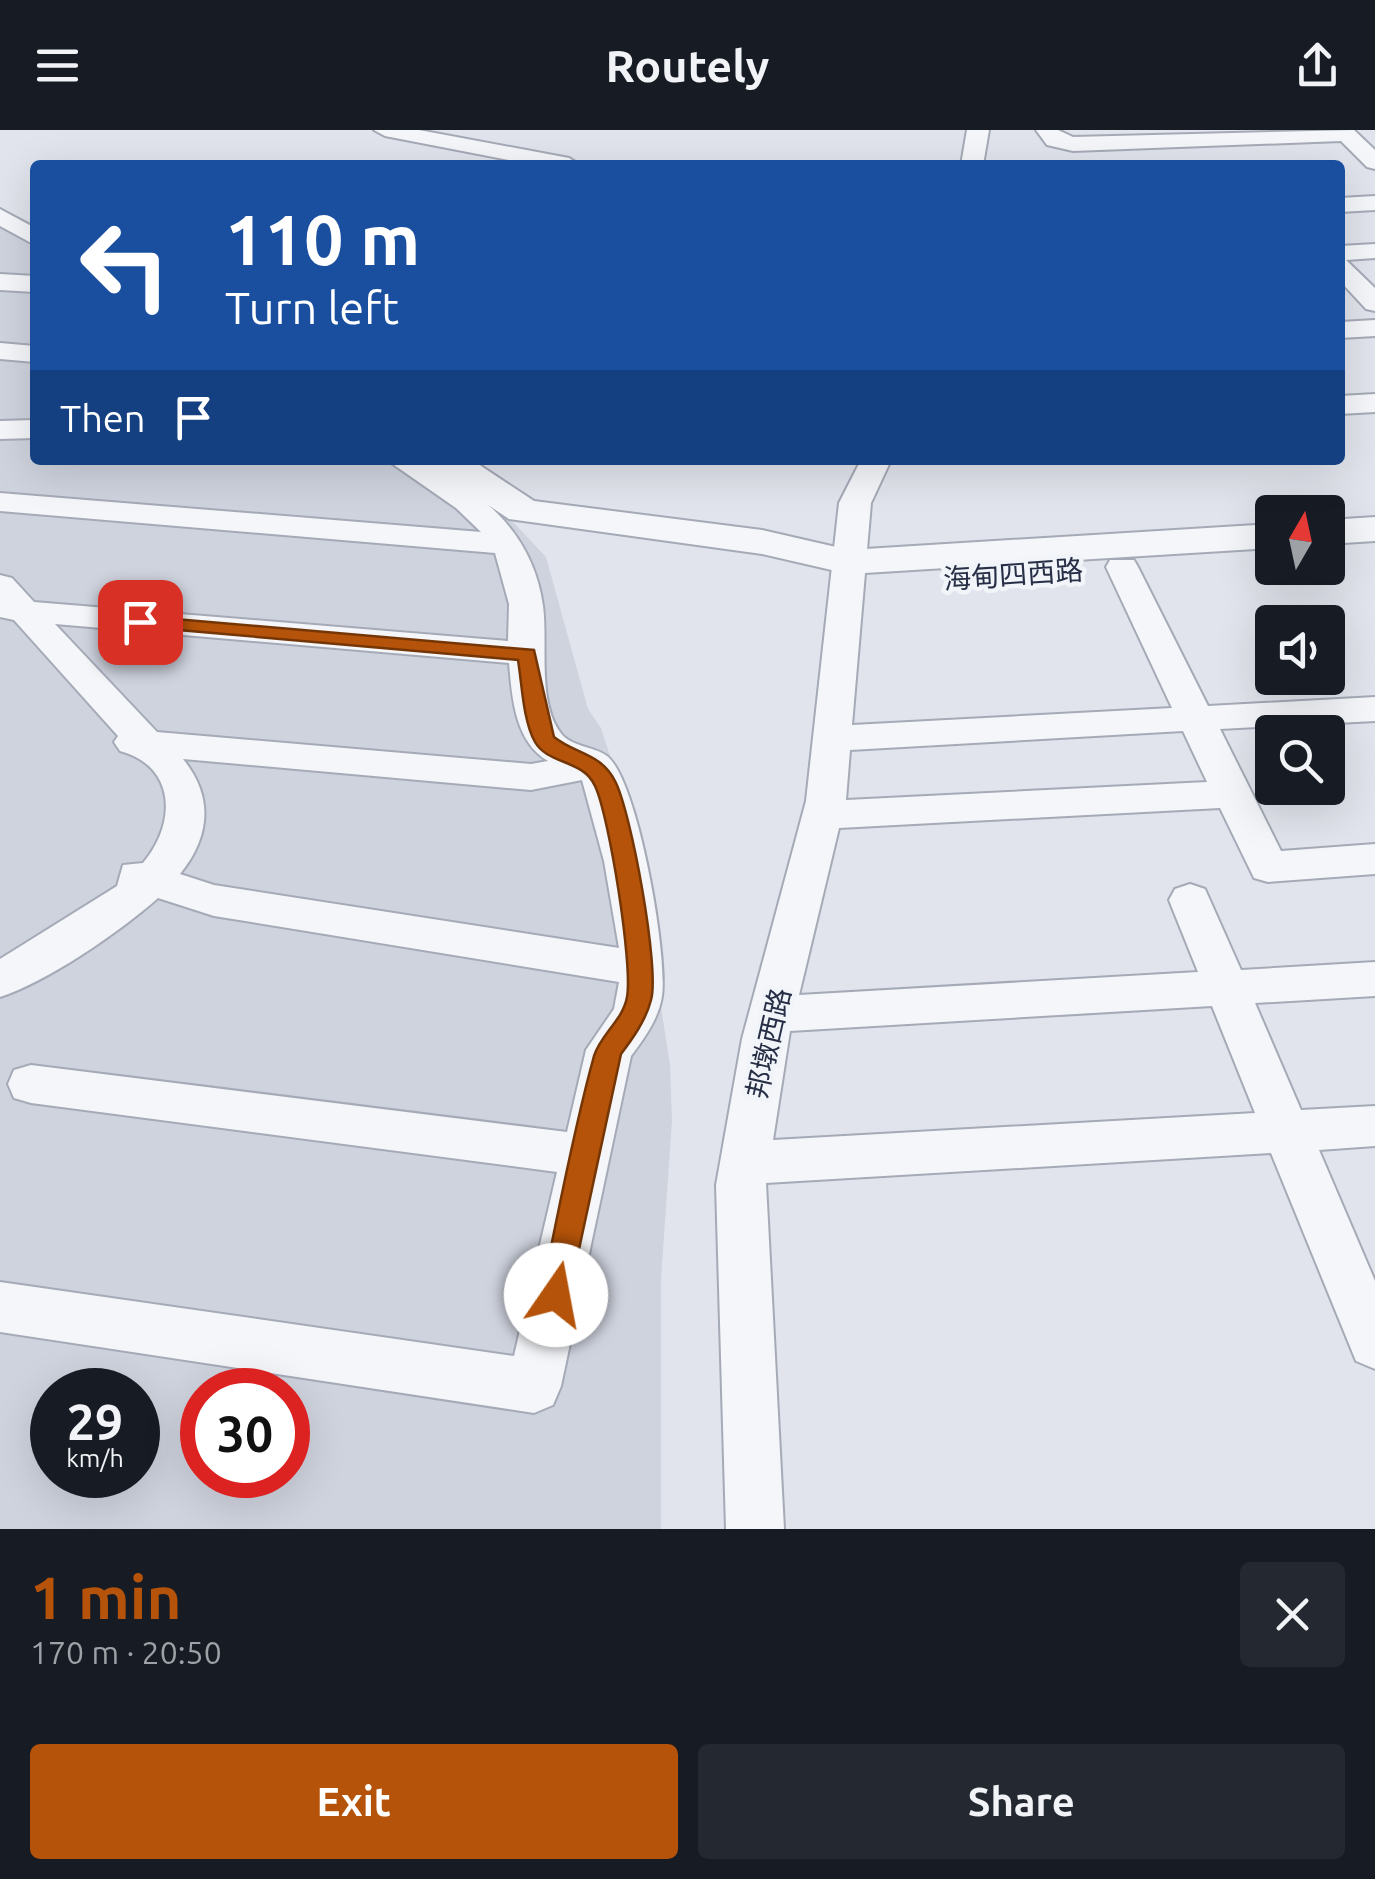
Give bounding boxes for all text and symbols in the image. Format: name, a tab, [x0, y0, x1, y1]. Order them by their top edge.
icon: menu	[30, 38, 85, 93]
icon: share	[1290, 38, 1345, 93]
text: Routely	[606, 40, 769, 91]
icon: left	[60, 200, 190, 330]
text: 110 m	[225, 200, 420, 278]
text: Turn left	[225, 282, 399, 333]
icon: arrive	[166, 390, 221, 445]
text: Then	[60, 397, 146, 439]
north arrow	[1255, 495, 1345, 585]
map controls	[1255, 495, 1345, 805]
street label: 海甸四西路	[942, 554, 1084, 594]
pin	[98, 580, 183, 665]
icon: arrive	[113, 595, 168, 650]
button: sound	[1255, 605, 1345, 695]
button: search	[1255, 715, 1345, 805]
street label: 邦墩西路	[740, 985, 796, 1101]
position arrow	[504, 1243, 608, 1347]
speed limit sign: 30	[180, 1368, 310, 1498]
text: 29	[67, 1393, 123, 1449]
text: km/h	[66, 1444, 124, 1472]
button: close	[1240, 1562, 1345, 1667]
text: 1 min	[30, 1563, 182, 1630]
text: 170 m · 20:50	[30, 1634, 222, 1670]
button: Exit	[30, 1744, 678, 1859]
button: Share	[698, 1744, 1345, 1859]

